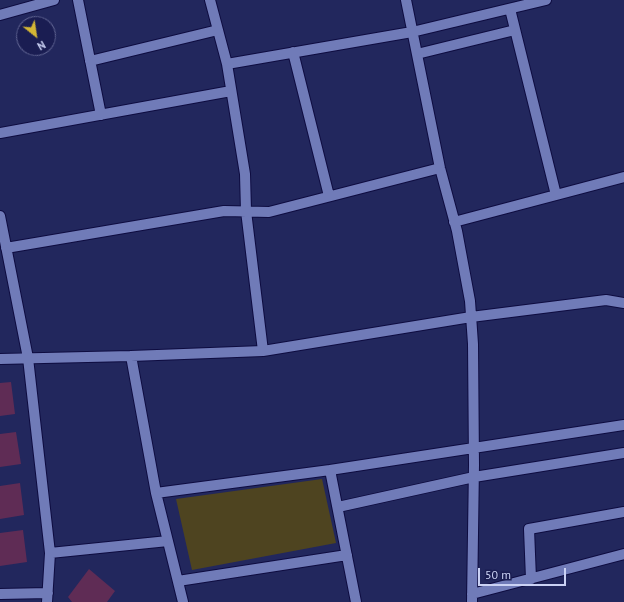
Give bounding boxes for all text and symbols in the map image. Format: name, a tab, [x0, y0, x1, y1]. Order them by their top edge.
north arrow	[16, 16, 56, 56]
text: N	[35, 38, 48, 53]
scale bar	[480, 560, 568, 586]
text: 50 m	[485, 567, 511, 582]

